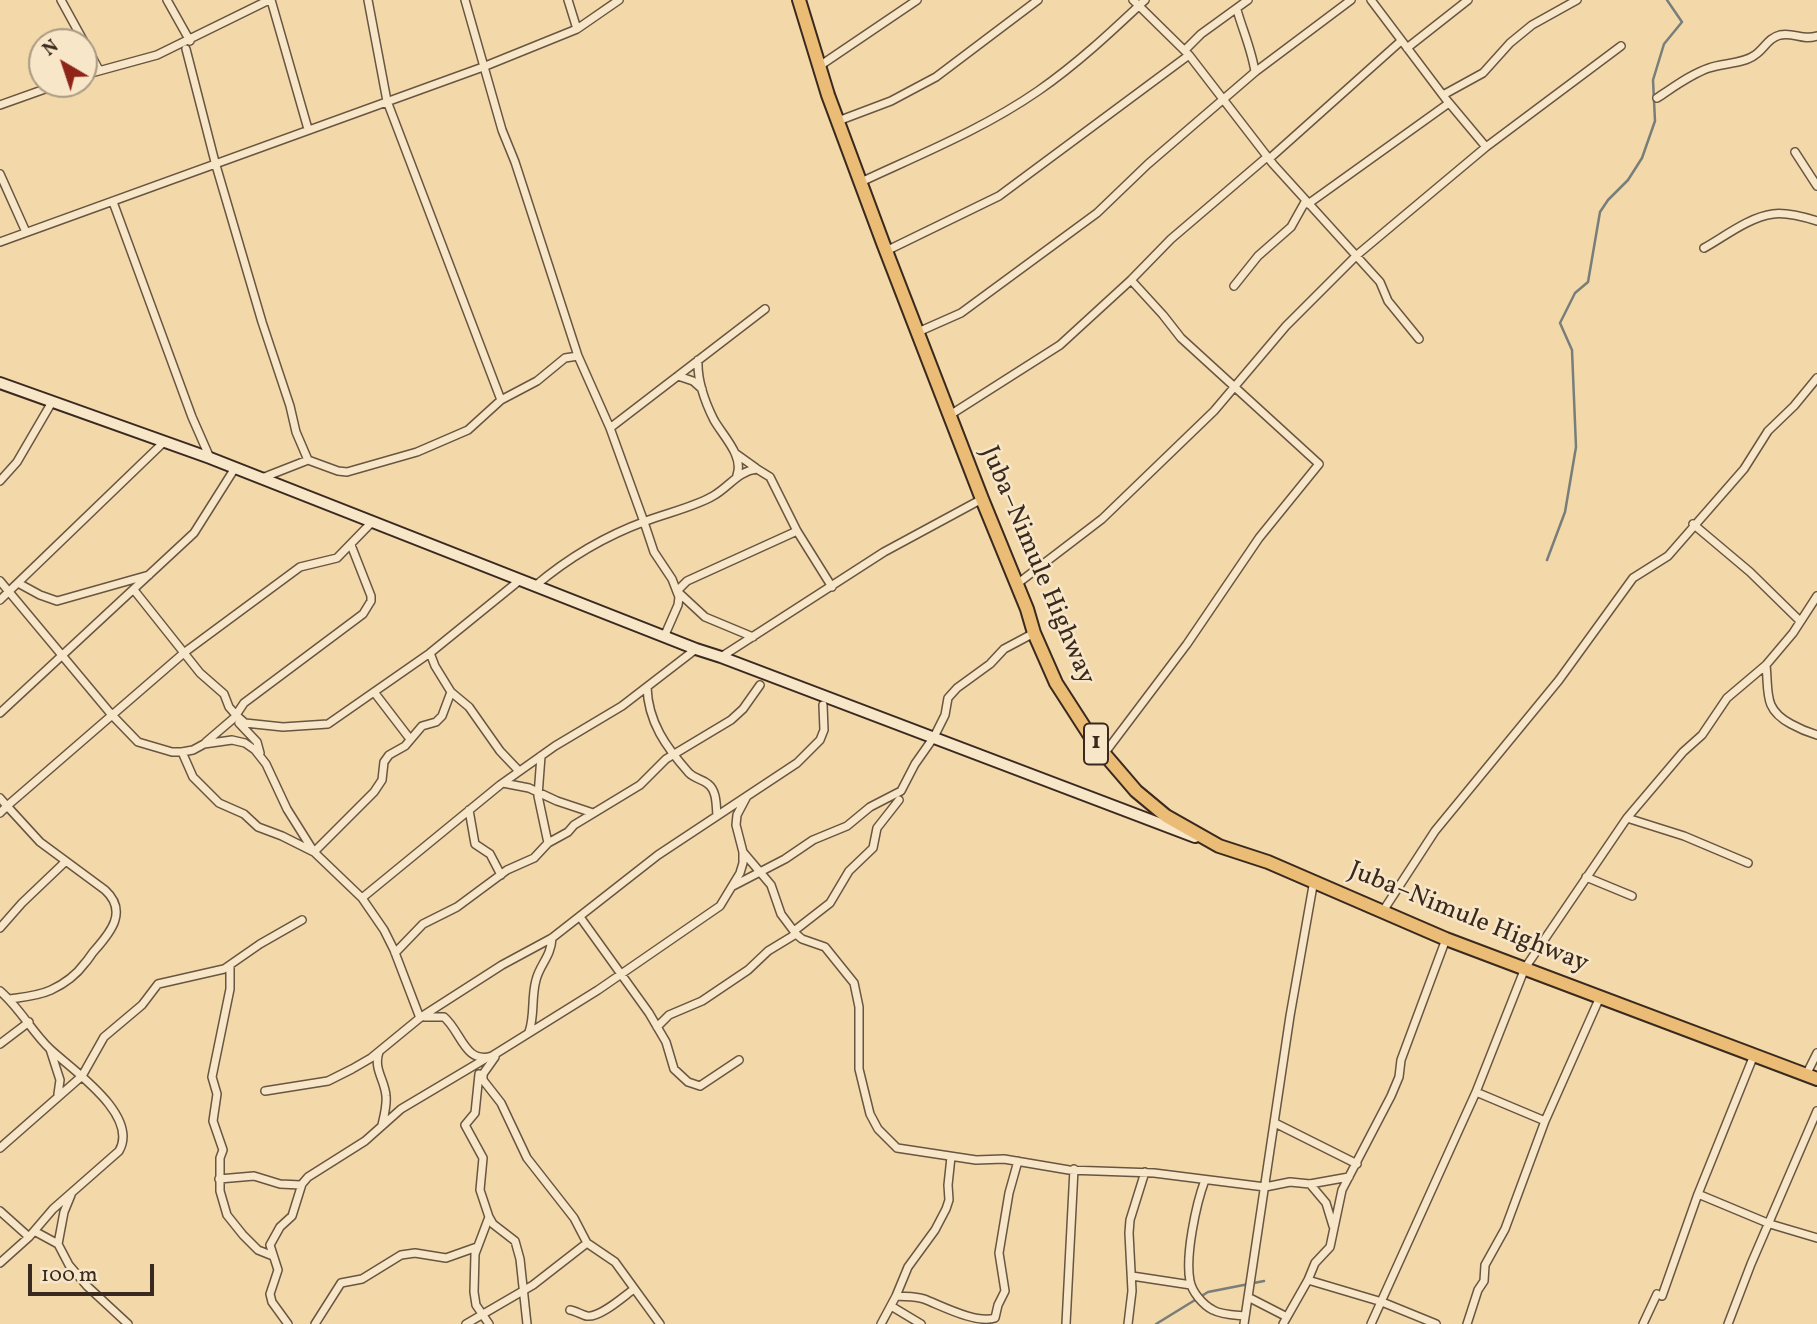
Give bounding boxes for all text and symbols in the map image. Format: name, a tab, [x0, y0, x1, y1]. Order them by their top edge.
north arrow	[28, 28, 98, 98]
text: N	[37, 34, 65, 63]
street label: Juba–Nimule Highway	[972, 442, 1100, 690]
road number: 1	[1084, 724, 1108, 764]
street label: Juba–Nimule Highway	[1344, 857, 1592, 981]
scale bar	[32, 1250, 158, 1294]
text: 100 m	[41, 1261, 98, 1290]

